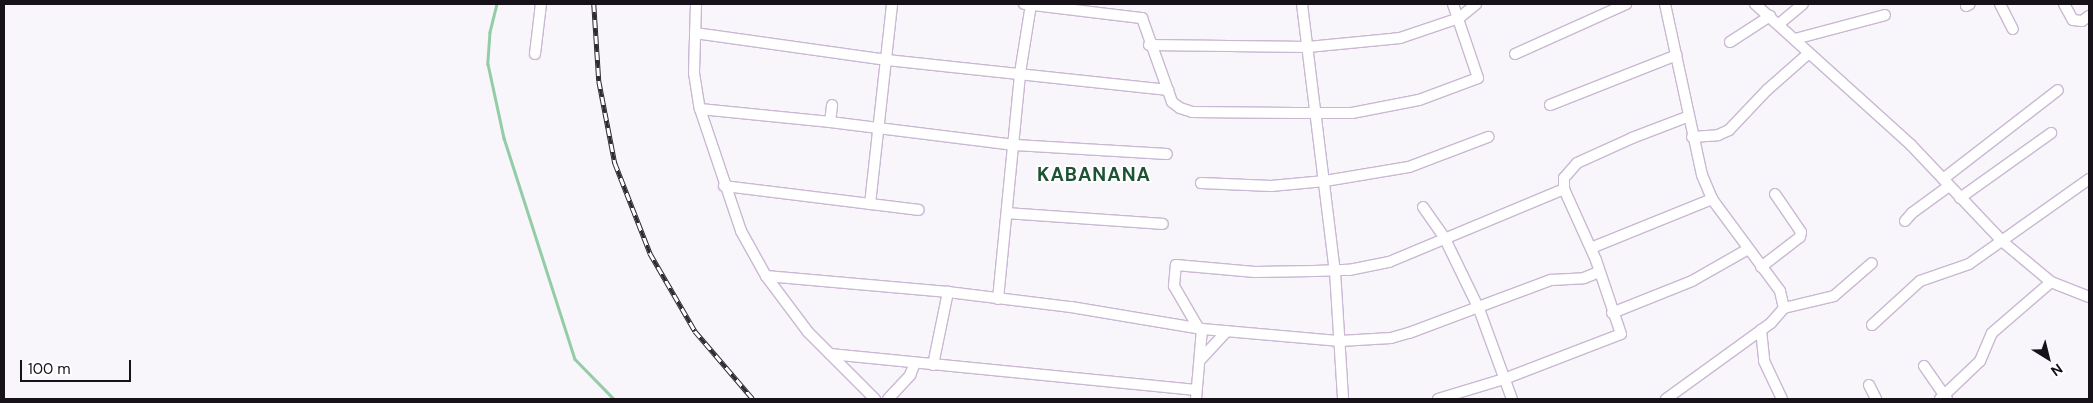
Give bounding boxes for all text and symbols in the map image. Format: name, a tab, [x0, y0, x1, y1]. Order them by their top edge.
district label: KABANANA	[1036, 164, 1152, 186]
north arrow	[2023, 333, 2073, 383]
scale bar	[22, 350, 134, 382]
text: 100 m	[28, 359, 71, 379]
text: N	[2047, 360, 2066, 380]

